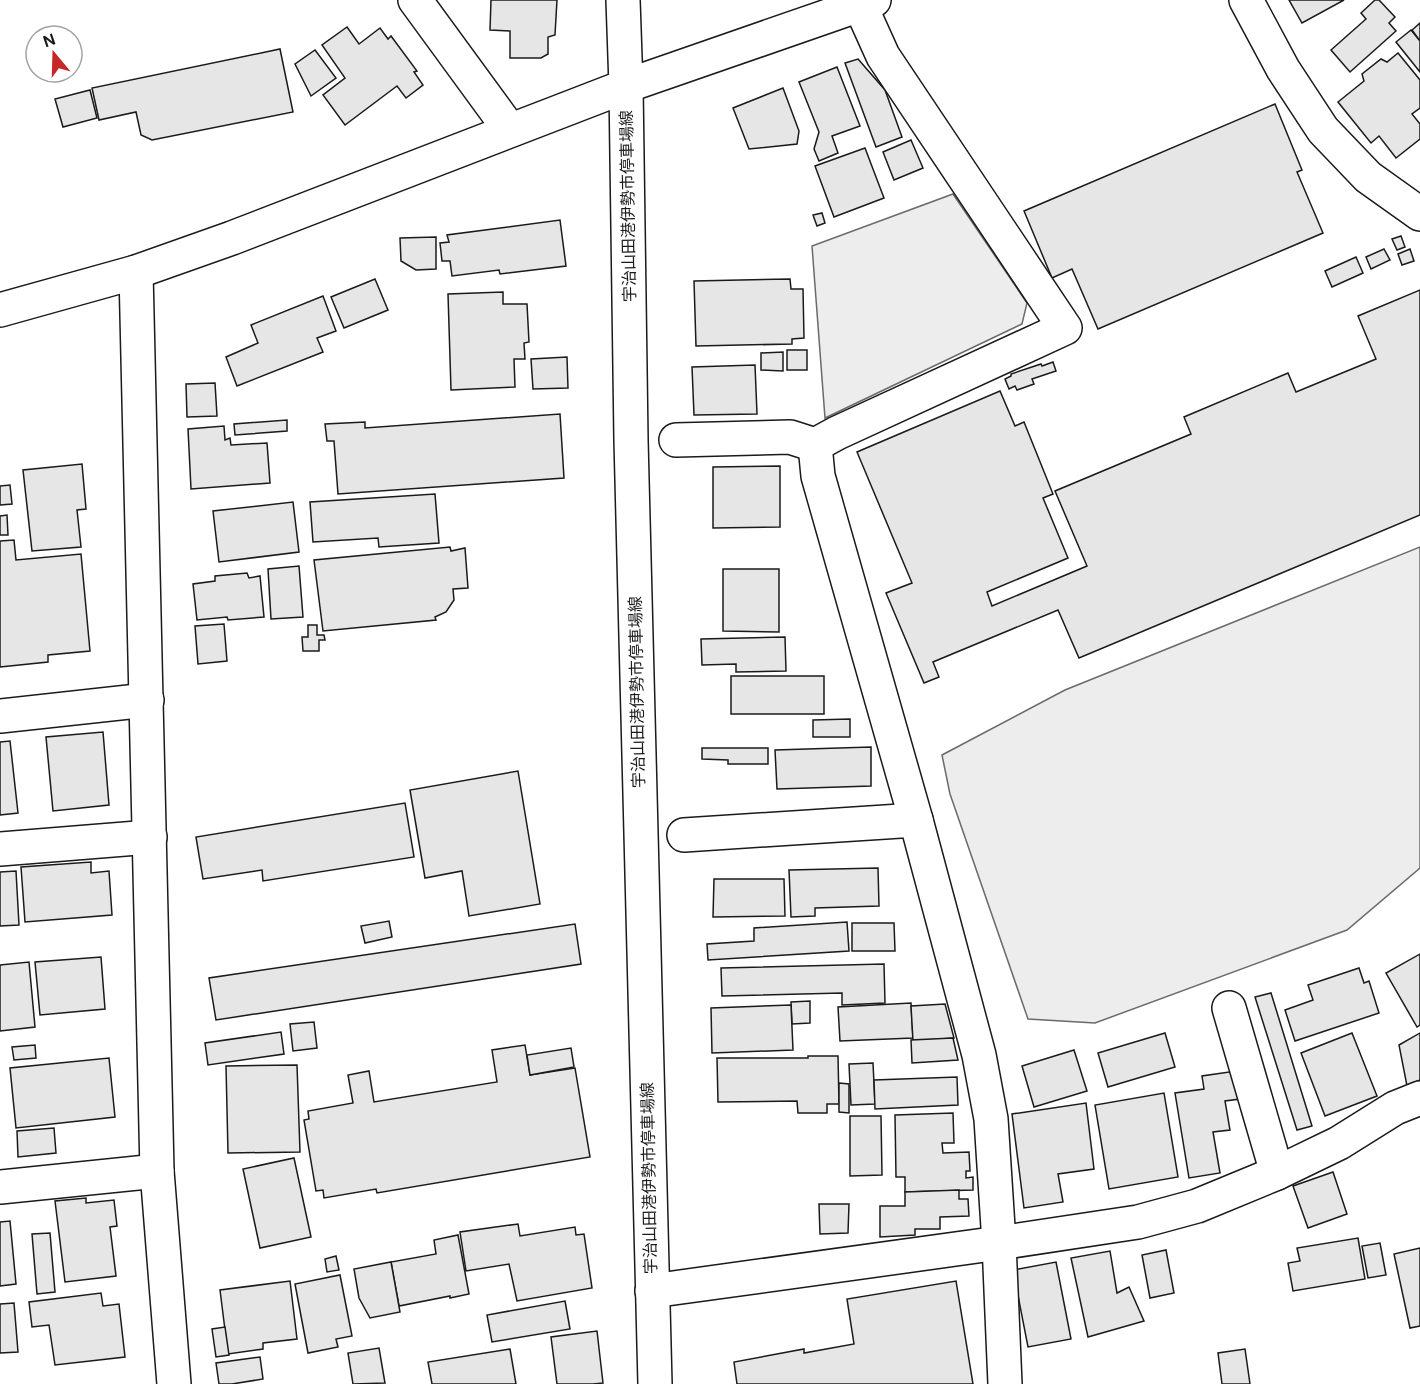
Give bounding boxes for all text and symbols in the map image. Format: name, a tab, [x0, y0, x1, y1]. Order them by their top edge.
north arrow	[24, 24, 84, 84]
text: N	[40, 28, 58, 52]
street label: 宇治山田港伊勢市停車場線	[616, 110, 640, 302]
street label: 宇治山田港伊勢市停車場線	[625, 596, 649, 788]
street label: 宇治山田港伊勢市停車場線	[637, 1082, 661, 1274]

